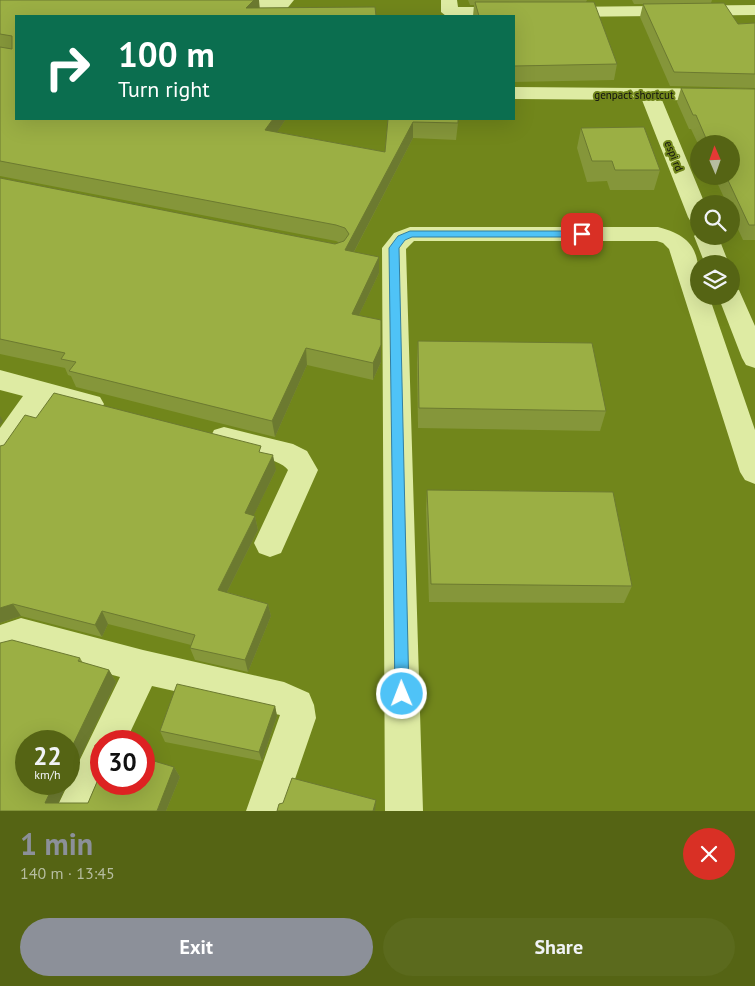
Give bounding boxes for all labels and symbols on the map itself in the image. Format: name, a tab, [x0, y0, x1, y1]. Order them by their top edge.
street label: genpact shortcut	[594, 88, 674, 102]
north arrow	[690, 135, 740, 185]
street label: espi rd	[662, 139, 686, 173]
pin	[561, 213, 603, 255]
position arrow	[375, 667, 427, 719]
speed limit sign: 30	[90, 730, 155, 795]

